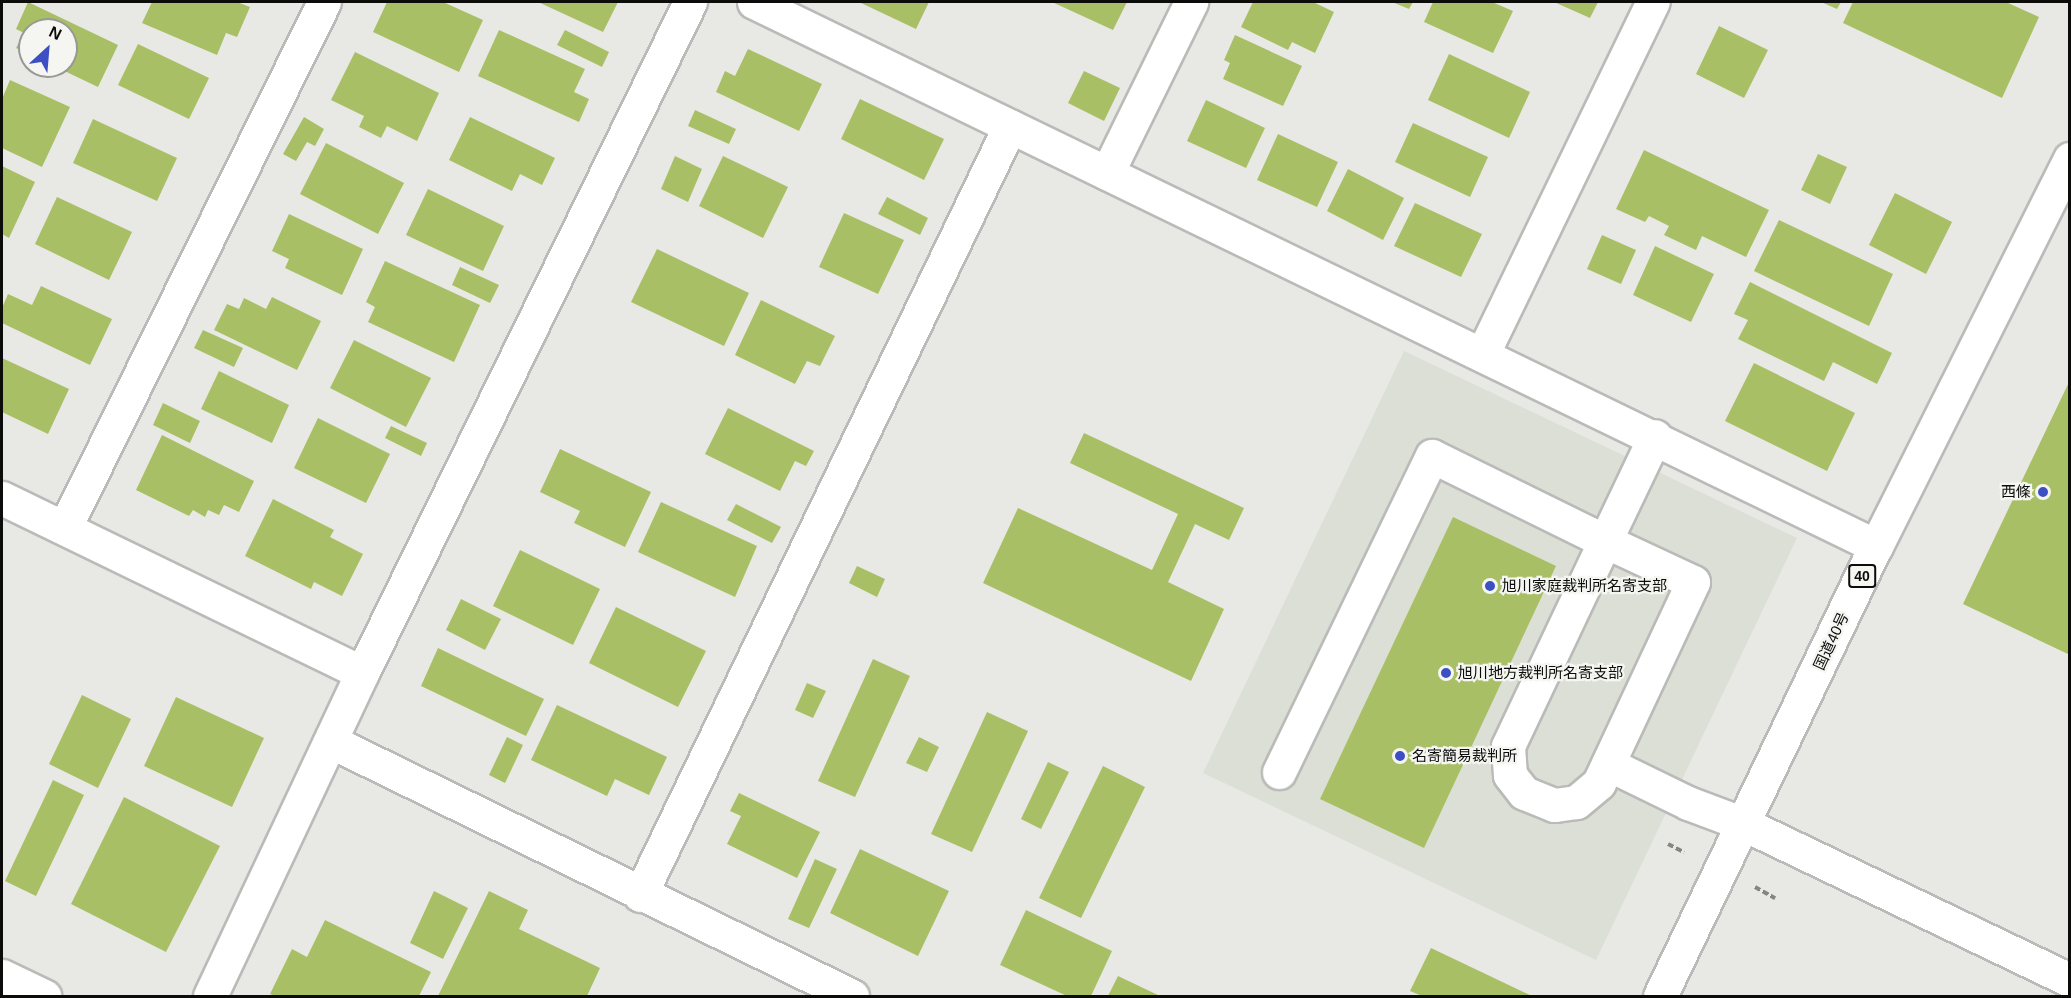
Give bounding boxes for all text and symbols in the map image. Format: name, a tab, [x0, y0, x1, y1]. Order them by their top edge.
north arrow	[18, 18, 78, 78]
text: N	[46, 23, 64, 43]
place label: 西條	[2001, 483, 2031, 501]
marker: 西條	[2036, 485, 2050, 499]
road number: 40	[1847, 565, 1877, 587]
place label: 旭川家庭裁判所名寄支部	[1502, 577, 1667, 595]
marker: 旭川家庭裁判所名寄支部	[1483, 579, 1497, 593]
street label: 国道40号	[1810, 609, 1852, 673]
place label: 旭川地方裁判所名寄支部	[1458, 664, 1623, 682]
marker: 旭川地方裁判所名寄支部	[1439, 666, 1453, 680]
place label: 名寄簡易裁判所	[1412, 747, 1517, 765]
marker: 名寄簡易裁判所	[1393, 749, 1407, 763]

